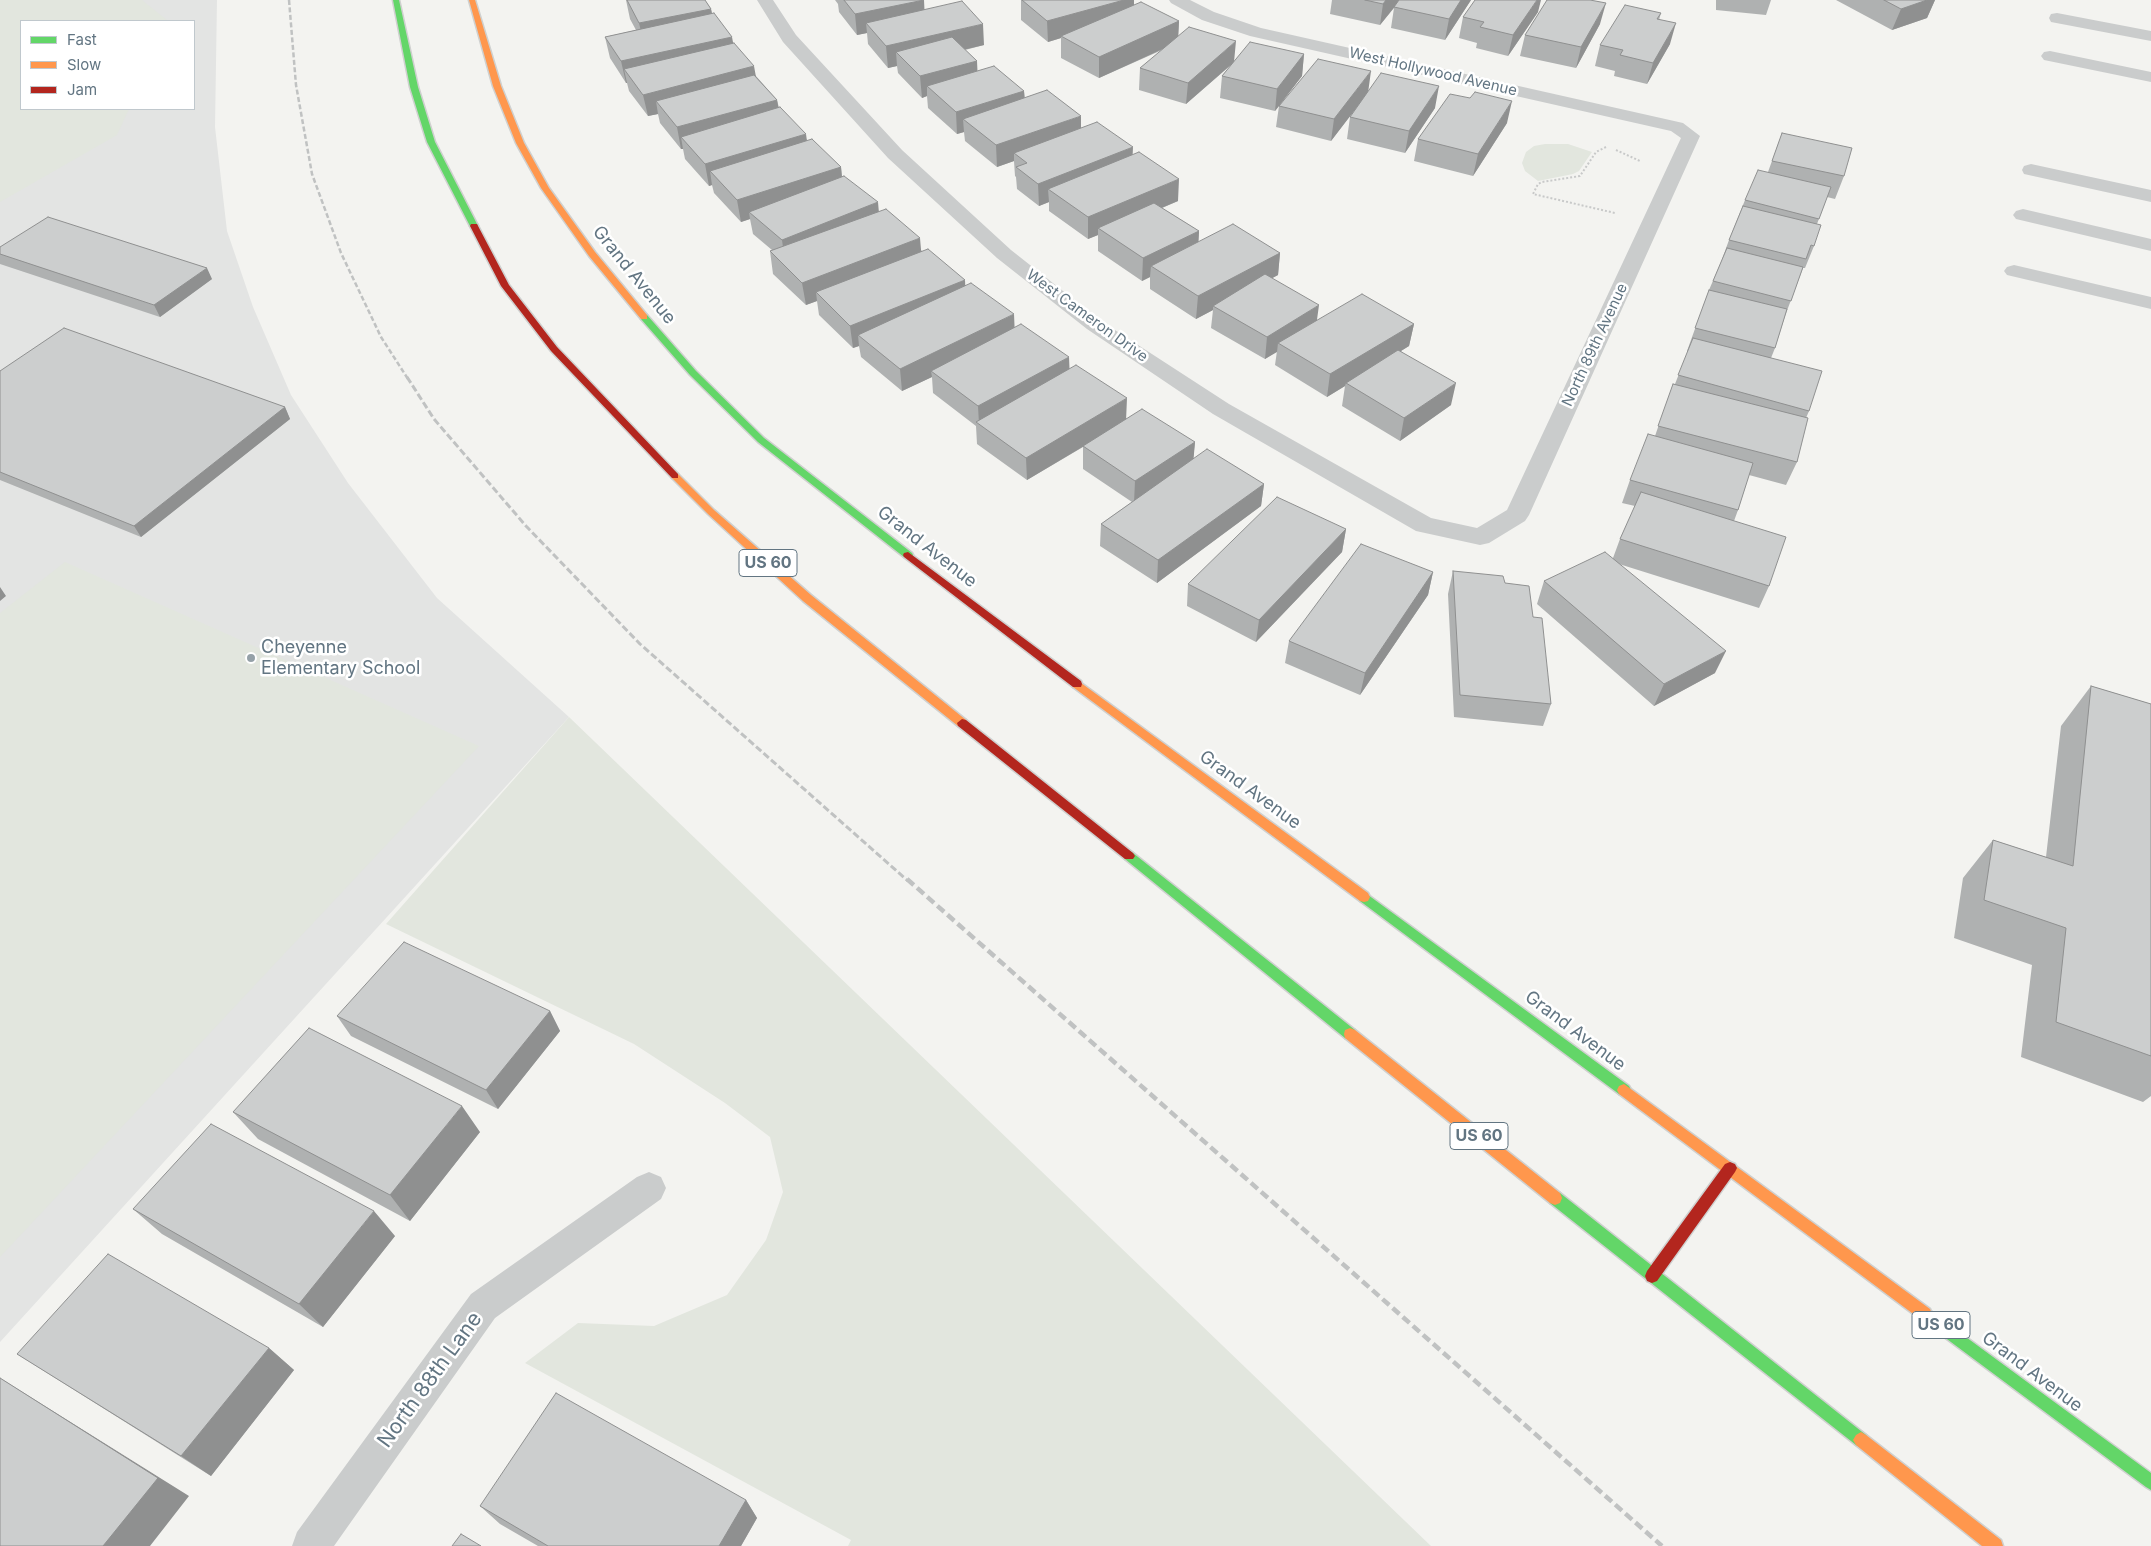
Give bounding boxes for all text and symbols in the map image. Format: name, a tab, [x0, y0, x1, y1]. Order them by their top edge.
legend	[20, 20, 195, 110]
text: Fast	[67, 30, 97, 49]
street label: West Hollywood Avenue	[1347, 44, 1519, 100]
text: Slow	[67, 55, 101, 74]
text: Jam	[67, 80, 97, 99]
street label: Grand Avenue	[588, 221, 680, 329]
street label: West Cameron Drive	[1023, 266, 1151, 366]
street label: North 89th Avenue	[1559, 281, 1631, 409]
street label: Grand Avenue	[873, 501, 981, 593]
road number: US 60	[739, 550, 797, 576]
place label: Cheyenne Elementary School	[261, 637, 420, 680]
marker: Cheyenne Elementary School	[245, 652, 257, 664]
street label: Grand Avenue	[1195, 746, 1305, 834]
street label: Grand Avenue	[1520, 986, 1630, 1076]
road number: US 60	[1450, 1122, 1508, 1150]
street label: North 88th Lane	[372, 1307, 488, 1453]
road number: US 60	[1912, 1312, 1970, 1338]
street label: Grand Avenue	[1977, 1327, 2087, 1417]

